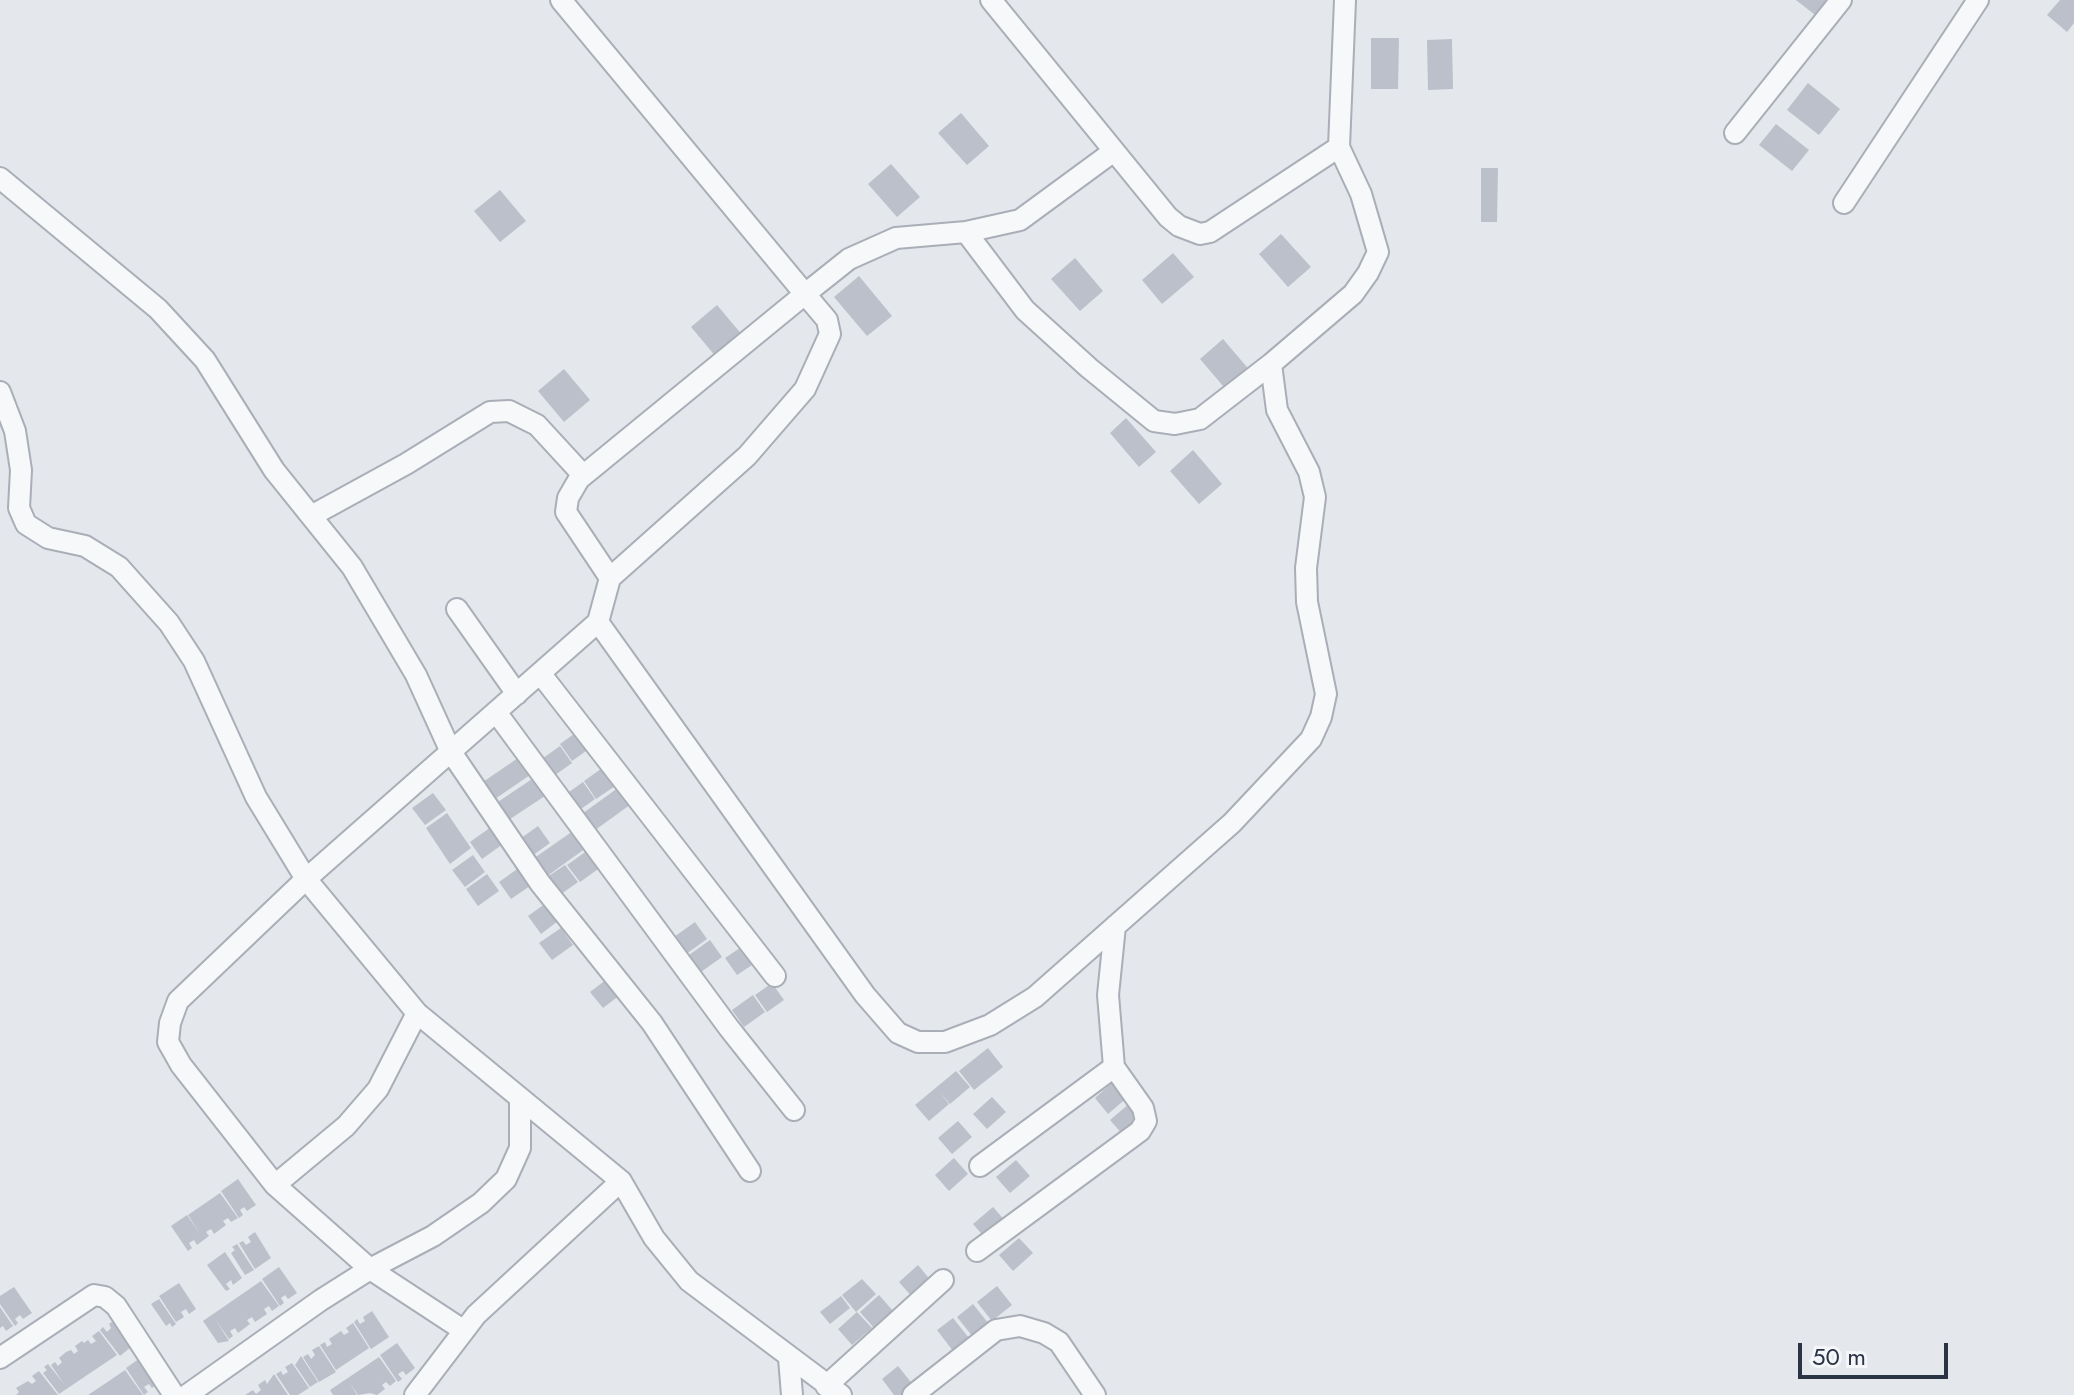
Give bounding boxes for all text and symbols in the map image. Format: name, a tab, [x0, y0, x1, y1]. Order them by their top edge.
scale bar	[1802, 1327, 1952, 1377]
text: 50 m	[1812, 1339, 1866, 1374]

